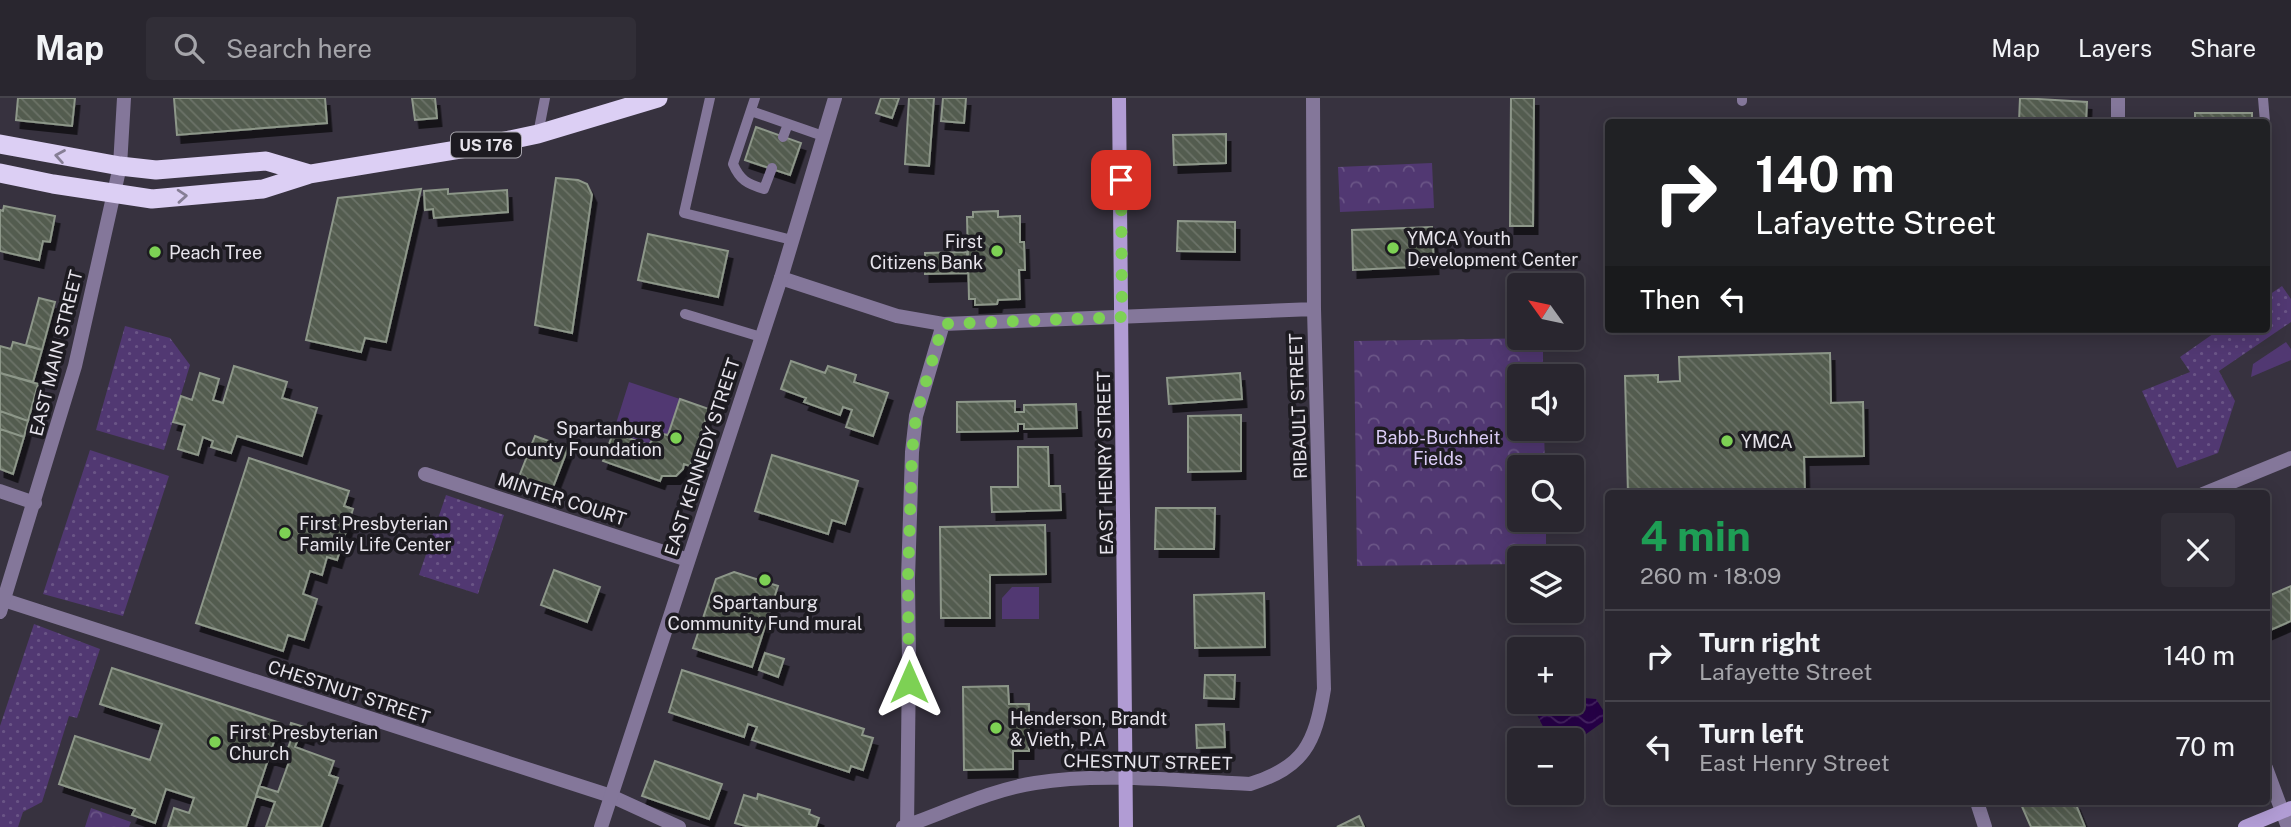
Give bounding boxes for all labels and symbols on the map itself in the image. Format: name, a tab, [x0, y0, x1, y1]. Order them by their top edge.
road number: US 176	[451, 132, 521, 158]
one-way arrow	[54, 149, 66, 164]
pin	[1091, 150, 1151, 210]
one-way arrow	[177, 189, 188, 204]
place label: YMCA Youth Development Center	[1407, 228, 1578, 270]
place label: First Citizens Bank	[870, 231, 983, 273]
marker: YMCA Youth Development Center	[1385, 240, 1401, 256]
place label: Peach Tree	[169, 242, 262, 263]
marker: First Citizens Bank	[989, 243, 1005, 259]
marker: Peach Tree	[147, 244, 163, 260]
street label: EAST MAIN STREET	[25, 268, 87, 438]
north arrow	[1507, 273, 1584, 350]
street label: RIBAULT STREET	[1285, 332, 1311, 479]
street label: EAST KENNEDY STREET	[660, 355, 744, 559]
street label: EAST HENRY STREET	[1093, 370, 1117, 555]
place label: Spartanburg County Foundation	[504, 418, 662, 460]
park label: Babb-Buchheit Fields	[1375, 427, 1501, 469]
marker: Spartanburg County Foundation	[668, 430, 684, 446]
place label: YMCA	[1741, 431, 1793, 452]
marker: YMCA	[1719, 433, 1735, 449]
street label: MINTER COURT	[495, 468, 629, 530]
place label: First Presbyterian Family Life Center	[299, 513, 452, 555]
marker: First Presbyterian Family Life Center	[277, 525, 293, 541]
marker: Spartanburg Community Fund mural	[757, 572, 773, 588]
place label: Spartanburg Community Fund mural	[668, 592, 862, 634]
position arrow	[872, 645, 946, 719]
street label: CHESTNUT STREET	[265, 656, 433, 728]
place label: Henderson, Brandt & Vieth, P.A	[1010, 708, 1167, 750]
marker: Henderson, Brandt & Vieth, P.A	[988, 720, 1004, 736]
place label: First Presbyterian Church	[229, 722, 378, 764]
marker: First Presbyterian Church	[207, 734, 223, 750]
street label: CHESTNUT STREET	[1063, 750, 1233, 774]

